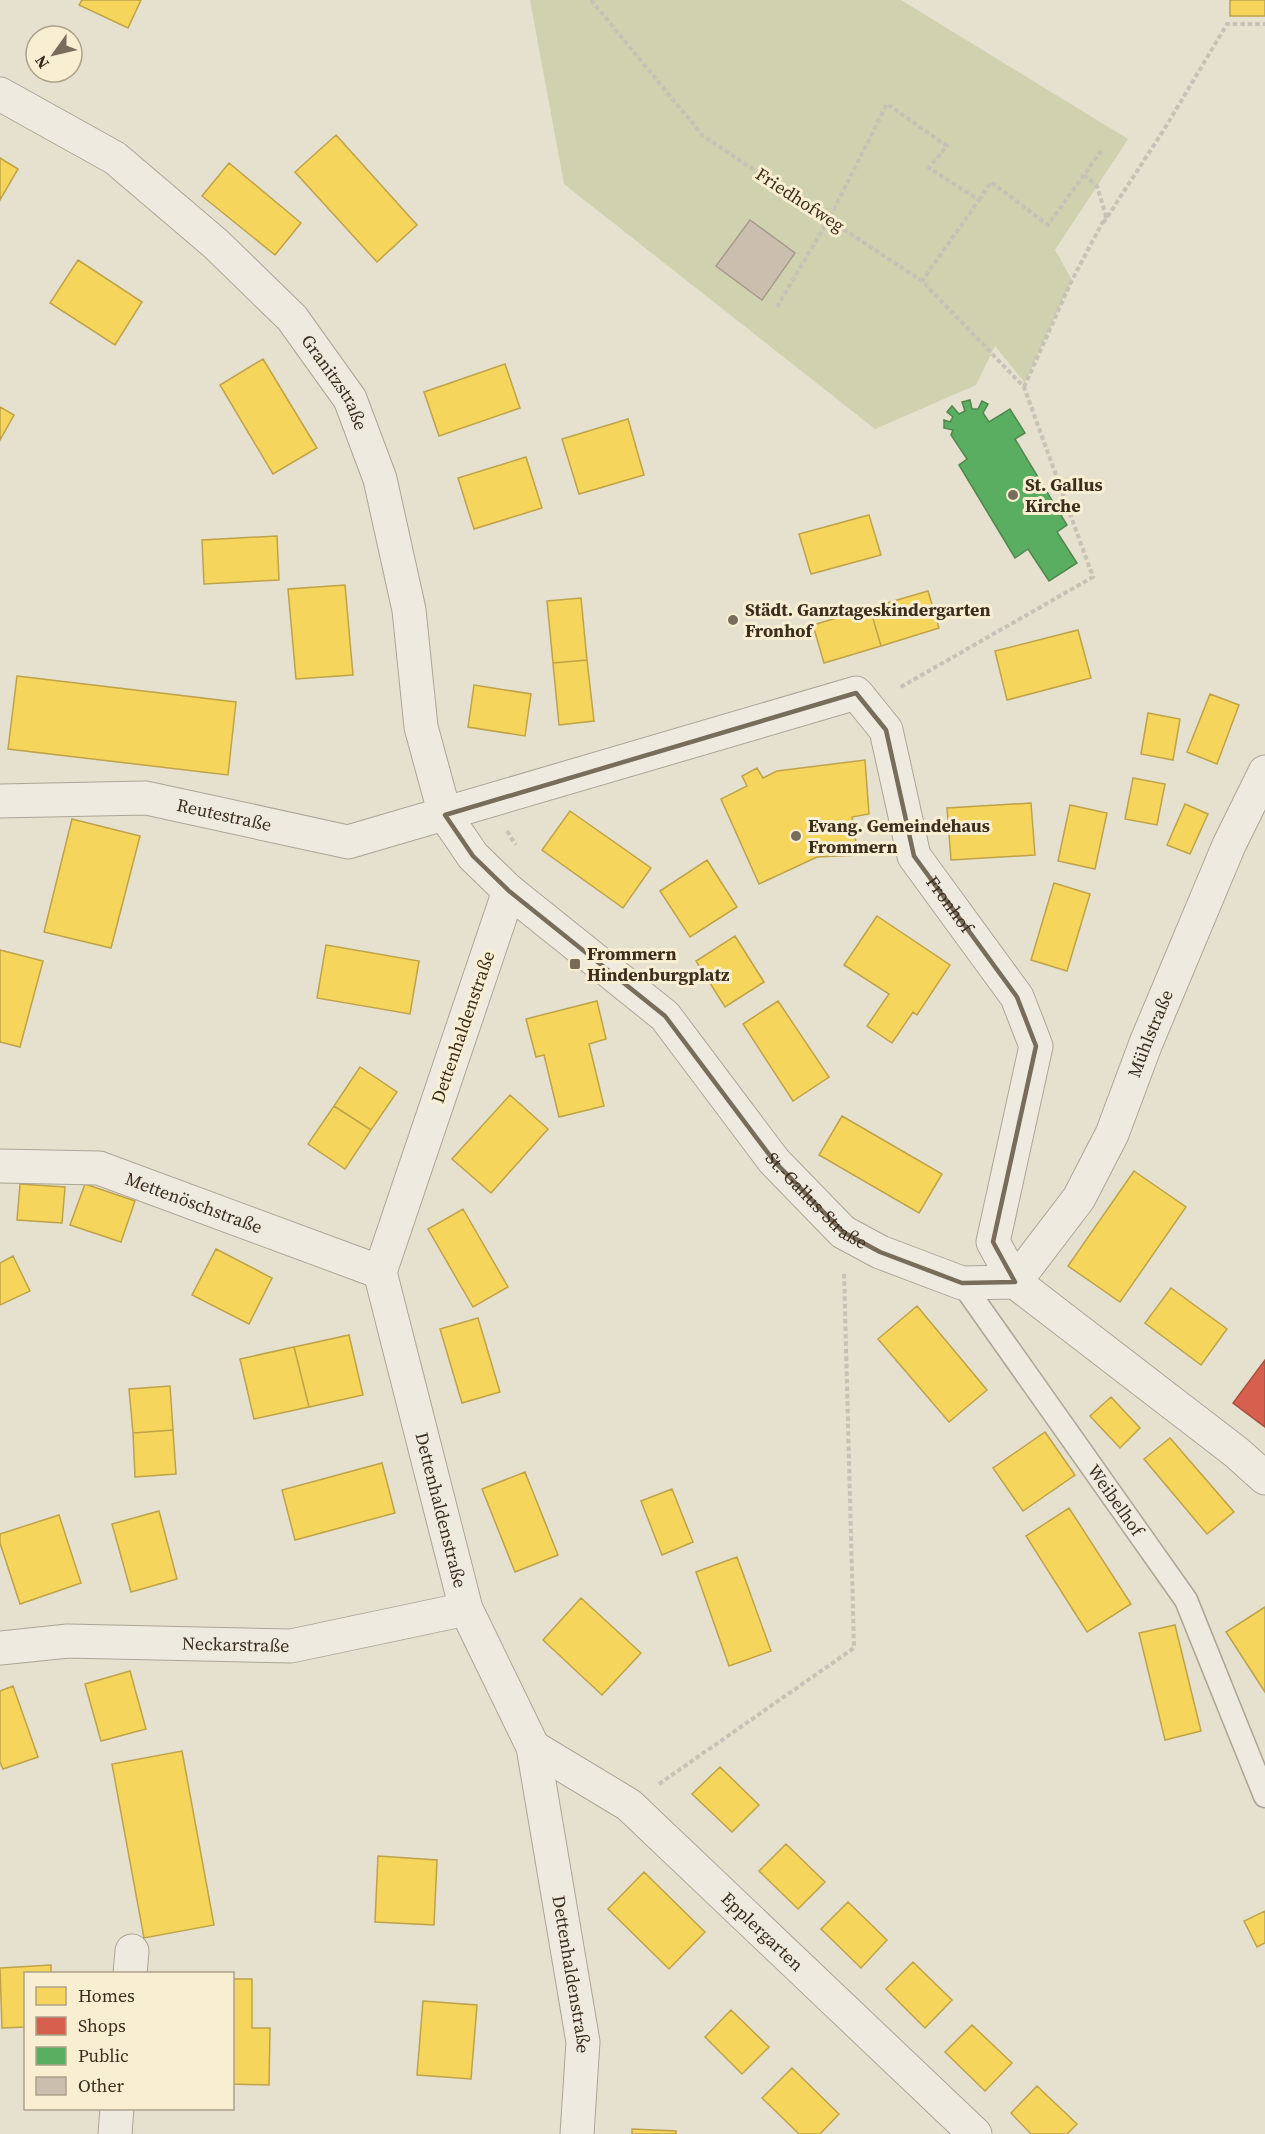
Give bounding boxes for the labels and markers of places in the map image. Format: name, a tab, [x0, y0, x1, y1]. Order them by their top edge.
place label: St. Gallus Kirche	[1025, 472, 1103, 518]
marker: St. Gallus Kirche	[1006, 488, 1020, 502]
place label: Städt. Ganztageskindergarten Fronhof	[745, 597, 991, 643]
marker: Städt. Ganztageskindergarten Fronhof	[726, 613, 740, 627]
place label: Evang. Gemeindehaus Frommern	[808, 813, 990, 859]
marker: Evang. Gemeindehaus Frommern	[789, 829, 803, 843]
place label: Frommern Hindenburgplatz	[587, 941, 730, 987]
marker: Frommern Hindenburgplatz	[568, 957, 582, 971]

